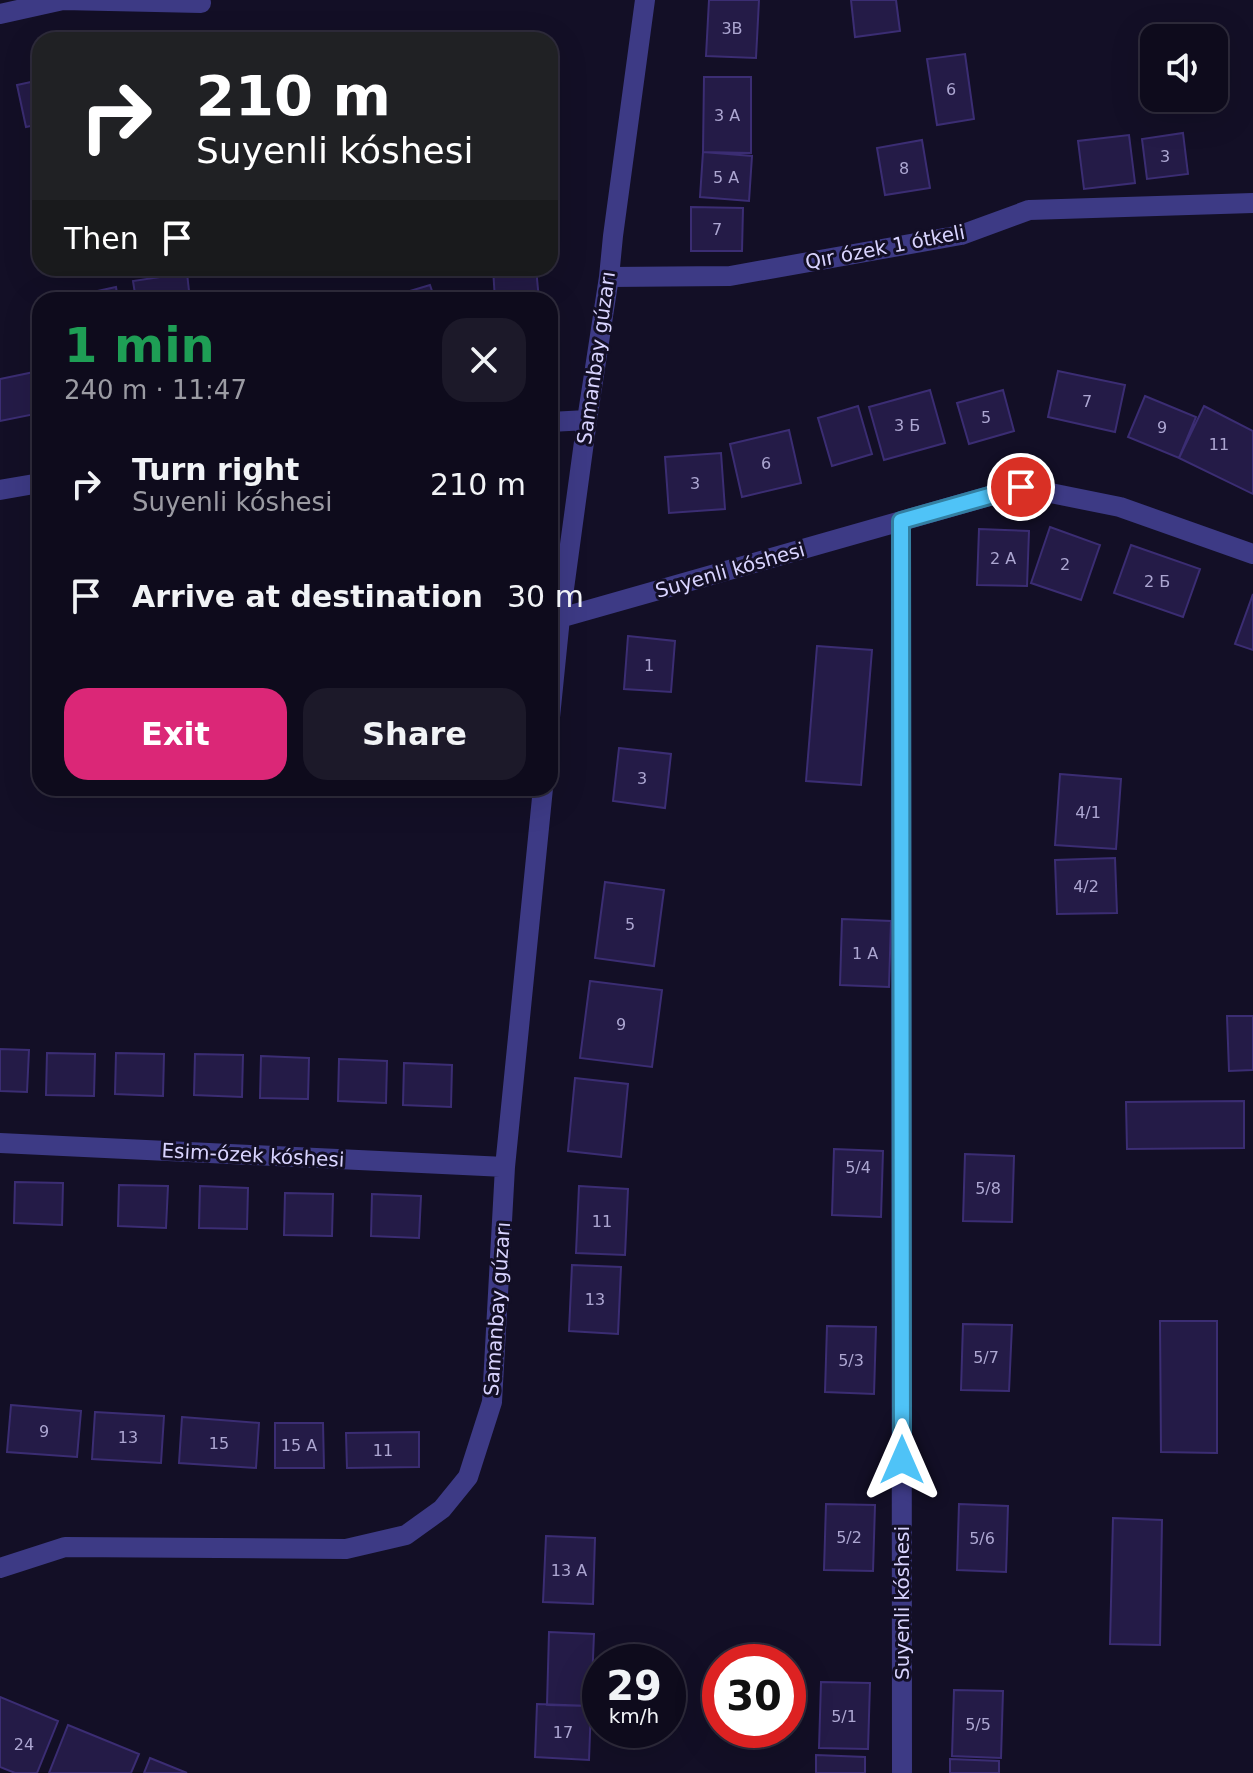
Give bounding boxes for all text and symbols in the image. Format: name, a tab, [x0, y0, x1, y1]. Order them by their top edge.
house number: 3В	[721, 19, 743, 38]
map controls	[1140, 24, 1228, 112]
button: sound	[1140, 24, 1228, 112]
text: 210 m	[196, 63, 391, 128]
icon: right	[64, 64, 168, 168]
house number: 6	[946, 80, 956, 99]
house number: 3 А	[714, 106, 740, 125]
text: Suyenli kóshesi	[196, 130, 473, 171]
house number: 3	[1160, 147, 1170, 166]
house number: 8	[899, 159, 909, 178]
house number: 5 А	[713, 168, 739, 187]
icon: arrive	[155, 216, 199, 260]
house number: 7	[712, 220, 722, 239]
street label: Qır ózek 1 ótkeli	[803, 220, 967, 274]
text: Then	[64, 221, 139, 256]
street label: Samanbay gúzarı	[572, 270, 620, 446]
text: 1 min	[64, 317, 215, 373]
button: close	[442, 318, 526, 402]
text: 240 m · 11:47	[64, 375, 247, 405]
house number: 7	[1082, 392, 1092, 411]
house number: 5	[981, 408, 991, 427]
house number: 3 Б	[894, 416, 920, 435]
house number: 9	[1157, 418, 1167, 437]
house number: 11	[1209, 435, 1229, 454]
text: Turn right	[132, 452, 299, 487]
pin	[987, 453, 1055, 521]
house number: 6	[761, 454, 771, 473]
icon: right	[64, 462, 108, 506]
icon: arrive	[999, 465, 1043, 509]
text: 210 m	[430, 467, 526, 502]
house number: 3	[690, 474, 700, 493]
text: Suyenli kóshesi	[132, 487, 332, 517]
street label: Suyenli kóshesi	[653, 537, 807, 603]
house number: 2 А	[990, 549, 1016, 568]
house number: 2	[1060, 555, 1070, 574]
house number: 2 Б	[1144, 572, 1170, 591]
icon: arrive	[64, 574, 108, 618]
text: Arrive at destination	[132, 579, 483, 614]
text: 30 m	[507, 579, 584, 614]
house number: 1	[644, 656, 654, 675]
button: Exit	[64, 688, 287, 780]
button: Share	[303, 688, 526, 780]
house number: 3	[637, 769, 647, 788]
house number: 4/1	[1075, 803, 1101, 822]
house number: 4/2	[1073, 877, 1099, 896]
house number: 5	[625, 915, 635, 934]
house number: 1 А	[852, 944, 878, 963]
house number: 9	[616, 1015, 626, 1034]
street label: Esim-ózek kóshesi	[161, 1138, 345, 1172]
house number: 5/4	[845, 1158, 871, 1177]
house number: 5/8	[975, 1179, 1001, 1198]
house number: 11	[592, 1212, 612, 1231]
street label: Samanbay gúzarı	[479, 1221, 515, 1397]
house number: 13	[585, 1290, 605, 1309]
house number: 5/7	[973, 1348, 999, 1367]
house number: 5/3	[838, 1351, 864, 1370]
position arrow	[860, 1418, 944, 1502]
house number: 9	[39, 1422, 49, 1441]
house number: 13	[118, 1428, 138, 1447]
house number: 15	[209, 1434, 229, 1453]
house number: 15 А	[281, 1436, 317, 1455]
house number: 11	[373, 1441, 393, 1460]
street label: Suyenli kóshesi	[890, 1526, 914, 1680]
house number: 5/2	[836, 1528, 862, 1547]
house number: 5/6	[969, 1529, 995, 1548]
house number: 13 А	[551, 1561, 587, 1580]
speed limit sign: 30	[702, 1644, 806, 1748]
text: 29	[606, 1663, 662, 1709]
text: km/h	[609, 1704, 659, 1728]
house number: 5/1	[831, 1707, 857, 1726]
house number: 5/5	[965, 1715, 991, 1734]
house number: 17	[553, 1723, 573, 1742]
house number: 24	[14, 1735, 34, 1754]

